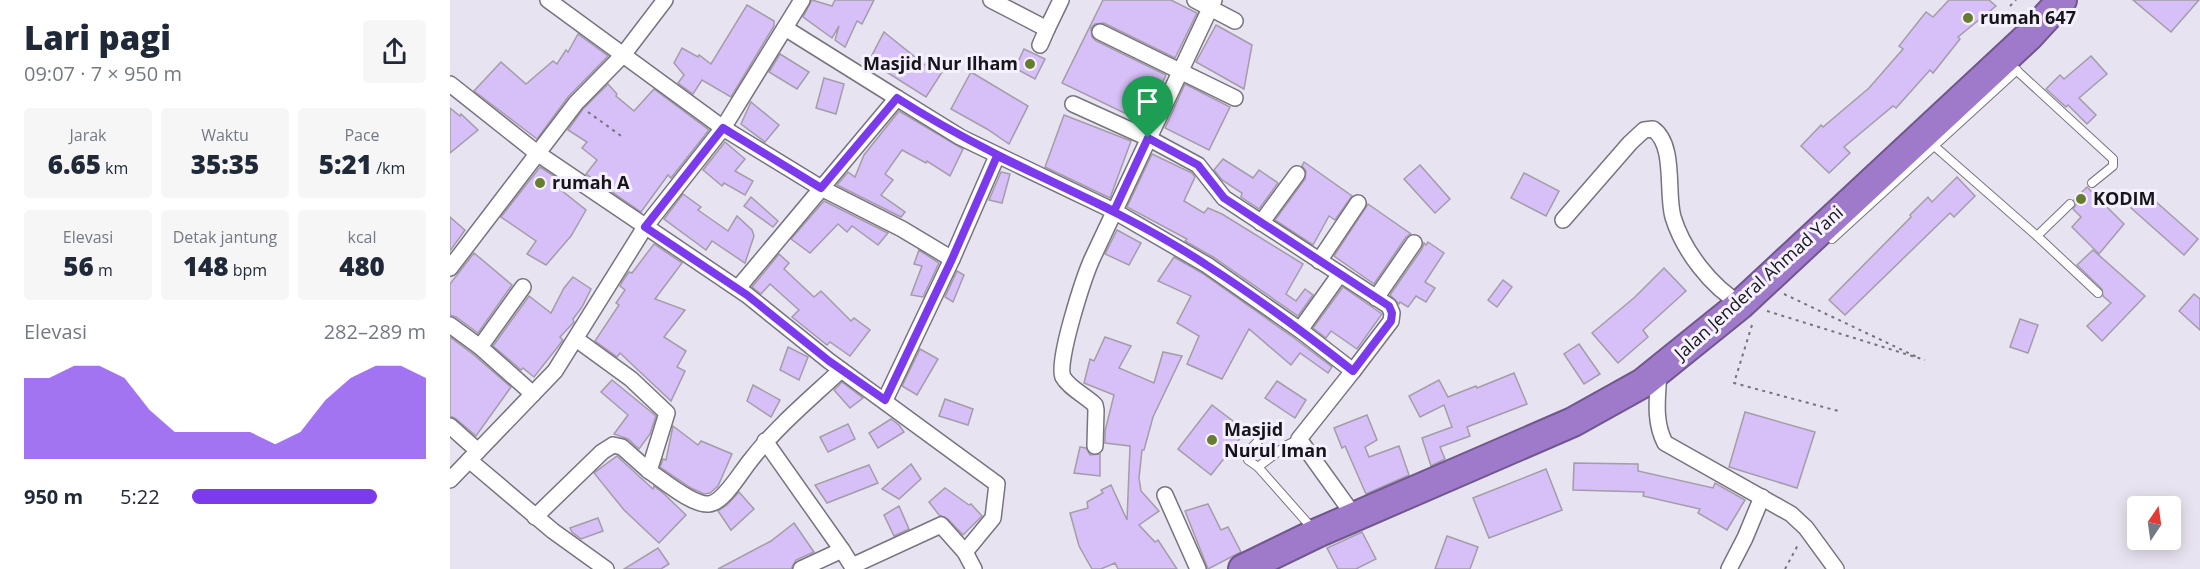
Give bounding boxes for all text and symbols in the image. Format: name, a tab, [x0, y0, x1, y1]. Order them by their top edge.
place label: rumah 647	[1980, 5, 2076, 29]
marker: rumah 647	[1961, 11, 1975, 25]
text: Lari pagi	[24, 15, 171, 60]
button: share	[363, 20, 426, 83]
place label: Masjid Nur Ilham	[863, 51, 1018, 75]
marker: Masjid Nur Ilham	[1023, 57, 1037, 71]
text: 09:07 · 7 × 950 m	[24, 60, 182, 87]
pin	[1122, 76, 1173, 138]
icon: arrive	[1131, 85, 1164, 118]
text: Jarak	[69, 124, 107, 146]
text: Waktu	[201, 124, 249, 146]
text: Pace	[344, 124, 380, 146]
text: 6.65	[48, 146, 101, 182]
text: 35:35	[191, 146, 259, 182]
text: 5:21	[319, 146, 372, 182]
text: km	[101, 157, 128, 179]
text: /km	[372, 157, 405, 179]
place label: rumah A	[552, 170, 630, 194]
marker: rumah A	[533, 176, 547, 190]
place label: KODIM	[2093, 186, 2156, 210]
marker: KODIM	[2074, 192, 2088, 206]
street label: Jalan Jenderal Ahmad Yani	[1667, 200, 1848, 366]
text: Elevasi	[63, 226, 113, 248]
text: Detak jantung	[173, 226, 277, 248]
text: kcal	[348, 226, 377, 248]
text: 56	[63, 248, 94, 284]
text: 148	[183, 248, 229, 284]
text: 480	[339, 248, 385, 284]
text: m	[94, 259, 113, 281]
text: bpm	[229, 259, 267, 281]
text: Elevasi	[24, 318, 87, 345]
text: 282–289 m	[324, 318, 426, 345]
place label: Masjid Nurul Iman	[1224, 417, 1327, 462]
marker: Masjid Nurul Iman	[1205, 433, 1219, 447]
text: 950 m	[24, 483, 83, 510]
text: 5:22	[120, 483, 160, 510]
north arrow	[2127, 496, 2181, 550]
map controls	[2127, 496, 2181, 550]

